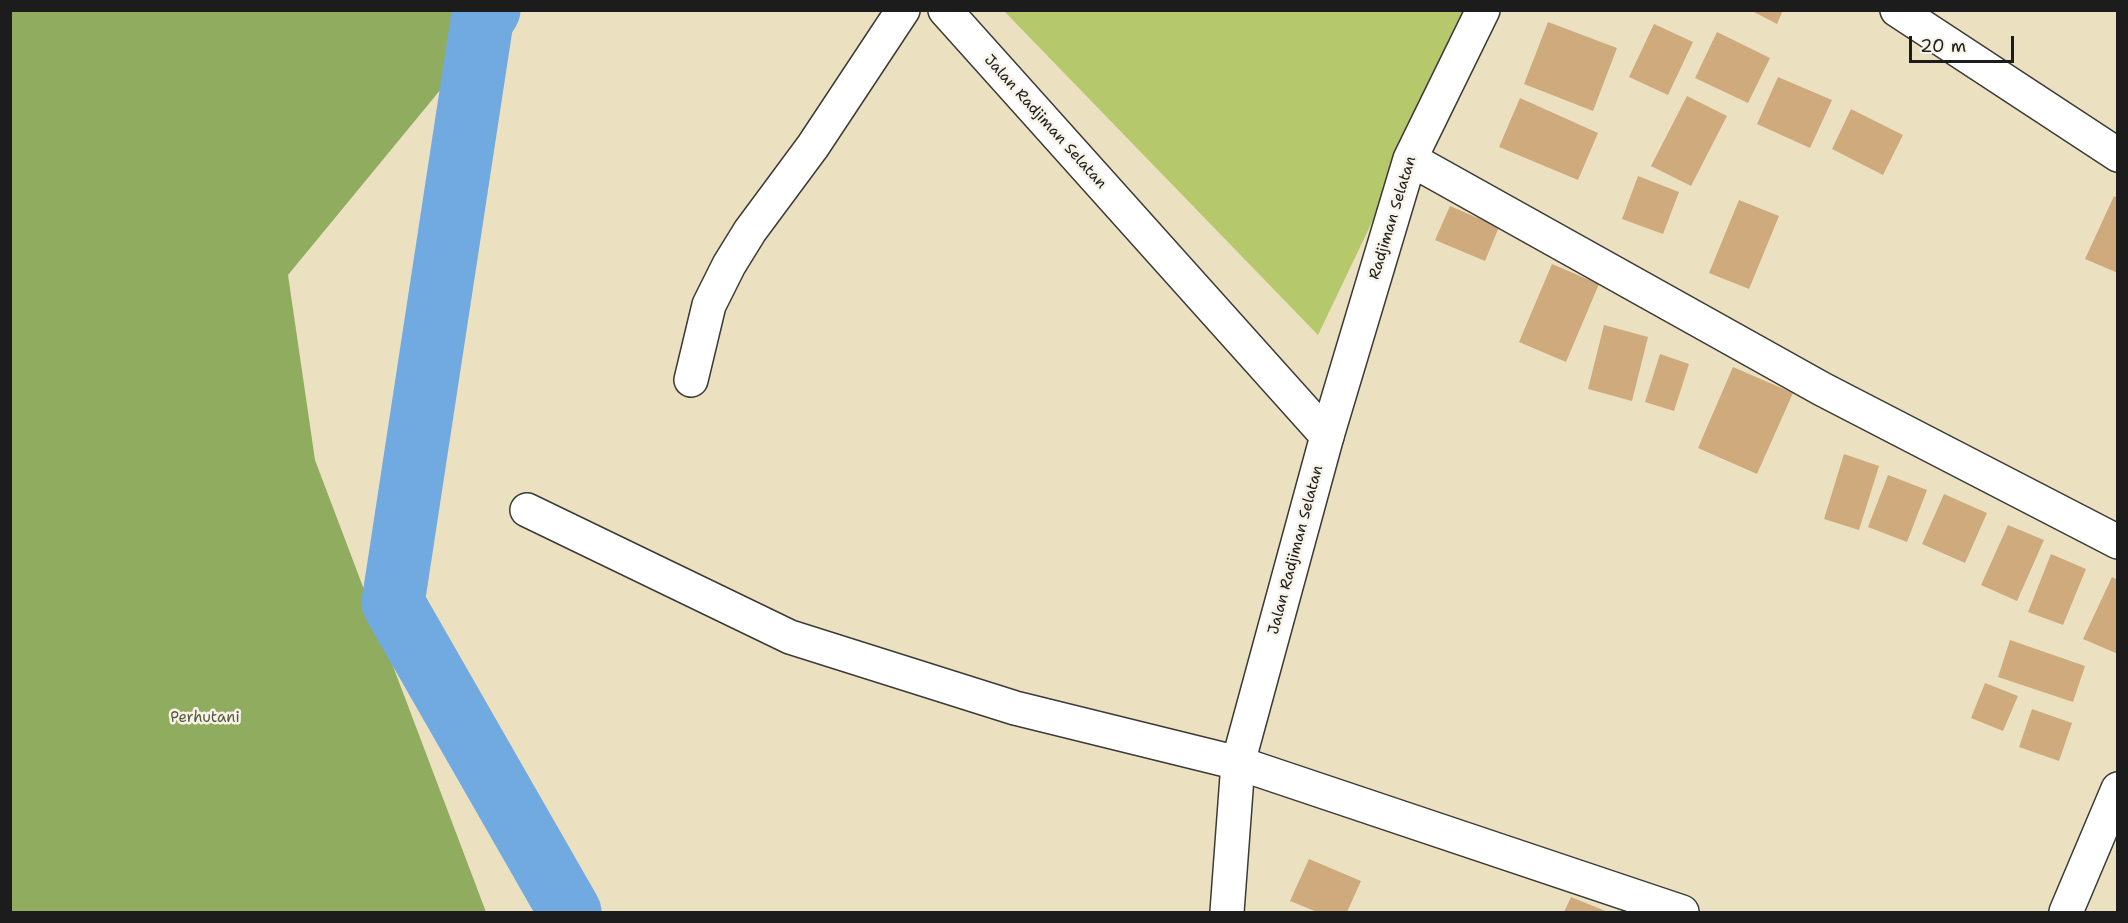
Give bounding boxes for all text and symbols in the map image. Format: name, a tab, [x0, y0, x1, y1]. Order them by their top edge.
scale bar	[1912, 24, 2017, 62]
text: 20 m	[1920, 34, 1966, 58]
street label: Jalan Radjiman Selatan	[980, 51, 1110, 193]
street label: Radjiman Selatan	[1366, 154, 1420, 282]
street label: Jalan Radjiman Selatan	[1265, 464, 1327, 636]
park label: Perhutani	[170, 709, 240, 727]

